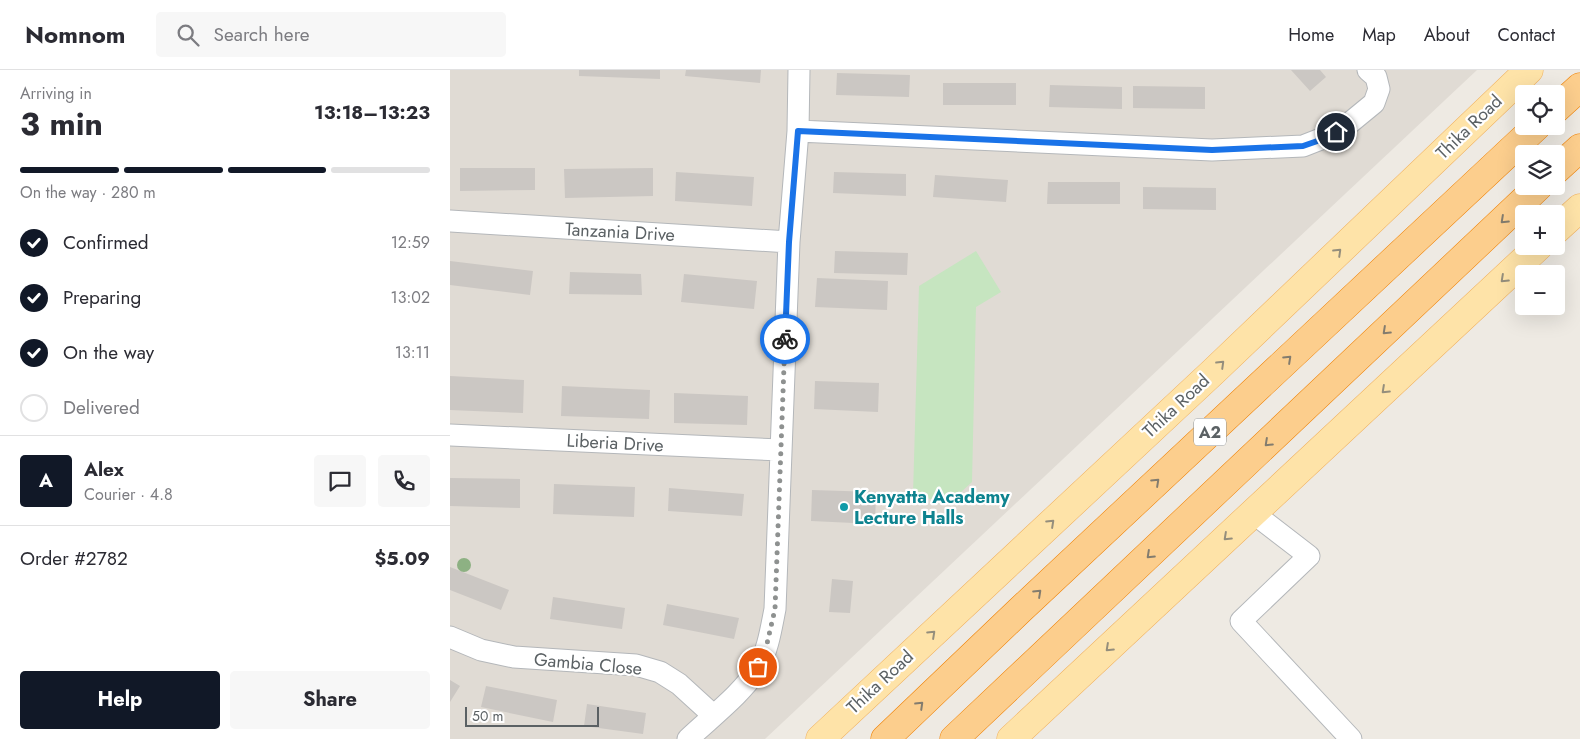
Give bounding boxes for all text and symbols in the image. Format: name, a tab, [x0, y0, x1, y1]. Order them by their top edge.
search box	[156, 12, 506, 57]
text: Nomnom	[25, 17, 126, 52]
icon: search	[174, 21, 202, 49]
text: Search here	[214, 21, 310, 48]
text: Home	[1288, 22, 1334, 48]
text: Map	[1362, 22, 1396, 48]
text: About	[1424, 22, 1469, 48]
text: Contact	[1497, 22, 1555, 48]
text: Arriving in	[20, 82, 92, 105]
map controls	[1515, 85, 1565, 315]
button: locate	[1515, 85, 1565, 135]
street label: Thika Road	[1430, 89, 1508, 165]
text: 13:18–13:23	[314, 99, 430, 126]
text: 3 min	[20, 101, 103, 147]
pin	[1315, 111, 1357, 153]
icon: home	[1322, 118, 1350, 146]
button: layers	[1515, 145, 1565, 195]
text: On the way · 280 m	[20, 181, 156, 204]
button: +	[1515, 205, 1565, 255]
one-way arrow	[1501, 214, 1510, 223]
street label: Tanzania Drive	[564, 216, 676, 248]
icon: check	[20, 229, 48, 257]
text: Confirmed	[63, 229, 149, 256]
text: 12:59	[391, 231, 430, 254]
one-way arrow	[1333, 249, 1342, 258]
button: −	[1515, 265, 1565, 315]
one-way arrow	[1500, 274, 1509, 283]
icon: check	[20, 284, 48, 312]
text: Preparing	[63, 284, 141, 311]
text: 13:02	[391, 286, 430, 309]
courier	[760, 314, 810, 364]
icon: bike	[771, 325, 799, 353]
one-way arrow	[1382, 325, 1391, 334]
icon: check	[20, 339, 48, 367]
text: On the way	[63, 339, 154, 366]
text: 13:11	[395, 341, 430, 364]
one-way arrow	[1282, 356, 1291, 365]
one-way arrow	[1215, 361, 1224, 370]
street label: Thika Road	[1137, 368, 1215, 444]
one-way arrow	[1381, 384, 1390, 393]
text: Delivered	[63, 394, 140, 421]
road number: A2	[1194, 418, 1226, 446]
street label: Liberia Drive	[566, 427, 664, 459]
one-way arrow	[1264, 437, 1273, 446]
button: chat	[314, 455, 366, 507]
button: phone	[378, 455, 430, 507]
text: Alex	[84, 456, 124, 483]
text: A	[39, 467, 53, 494]
one-way arrow	[1151, 479, 1160, 488]
text: Courier · 4.8	[84, 483, 173, 506]
place label: Kenyatta Academy Lecture Halls	[854, 484, 1010, 531]
marker: Kenyatta Academy Lecture Halls	[838, 501, 850, 513]
one-way arrow	[1045, 520, 1054, 529]
one-way arrow	[1224, 531, 1233, 540]
text: Order #2782	[20, 545, 128, 572]
text: $5.09	[375, 545, 430, 572]
one-way arrow	[1146, 549, 1155, 558]
one-way arrow	[1032, 590, 1041, 599]
one-way arrow	[926, 631, 935, 640]
one-way arrow	[1105, 642, 1114, 651]
street label: Thika Road	[841, 644, 919, 720]
street label: Gambia Close	[533, 646, 643, 682]
pin	[737, 646, 779, 688]
icon: bag	[744, 653, 772, 681]
button: Help	[20, 671, 220, 729]
button: Share	[230, 671, 430, 729]
one-way arrow	[915, 702, 924, 711]
scale bar	[465, 704, 599, 727]
text: 50 m	[472, 706, 503, 726]

